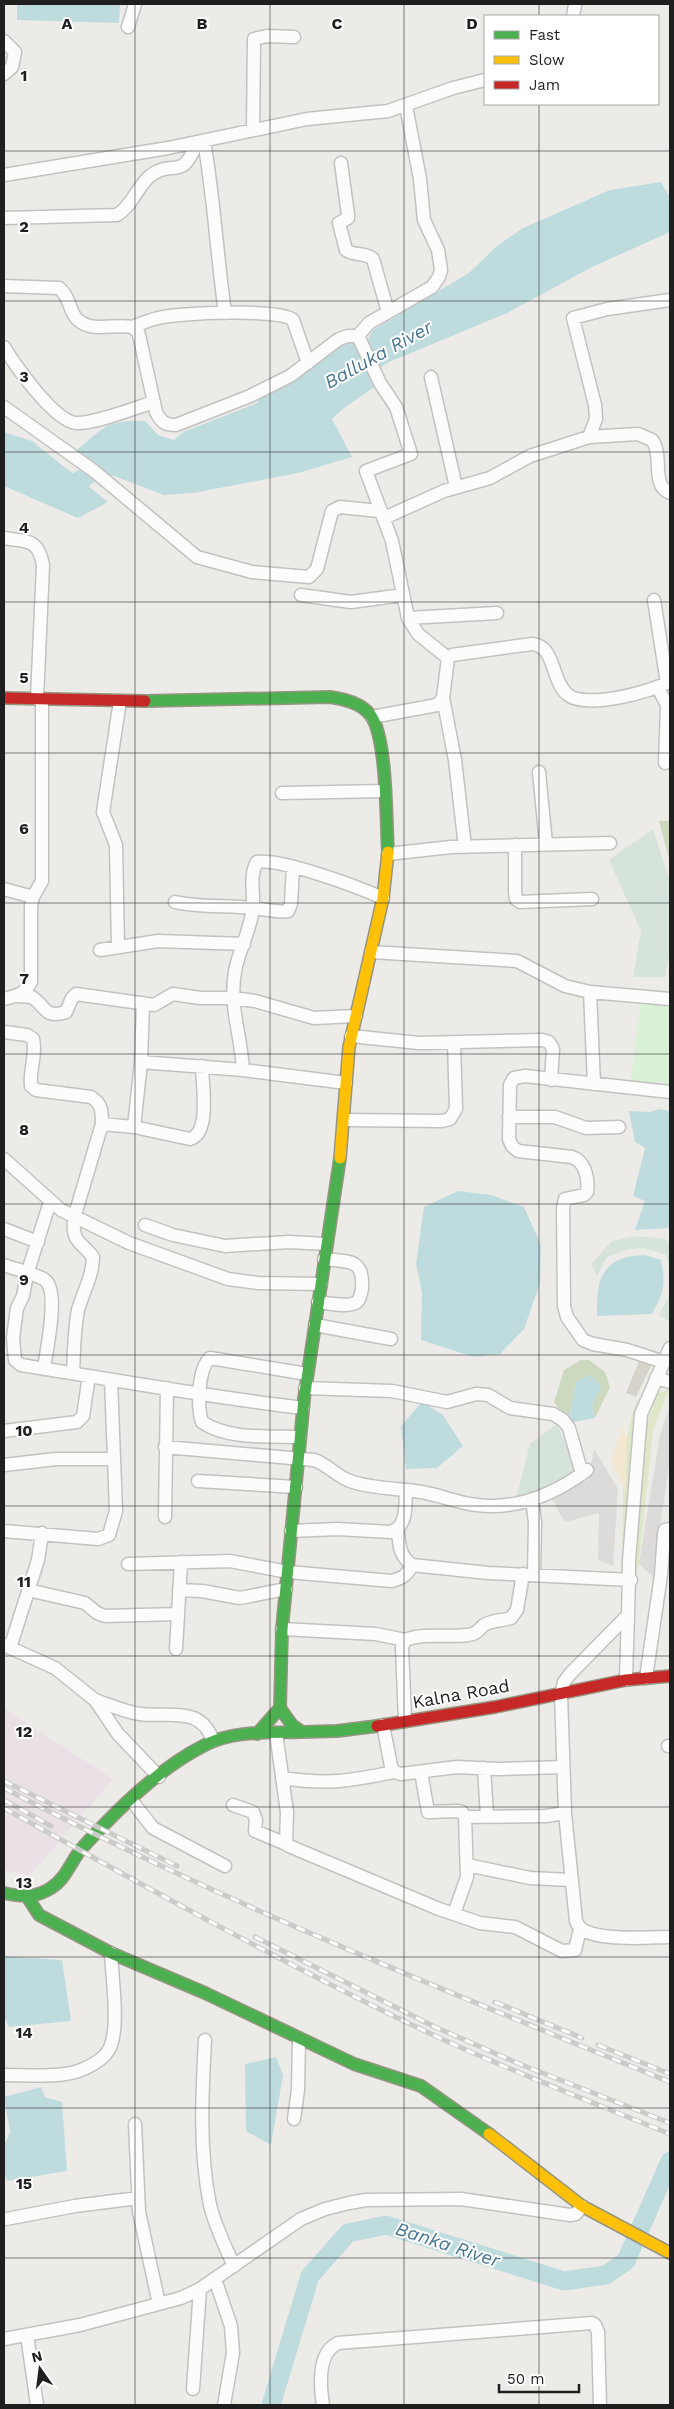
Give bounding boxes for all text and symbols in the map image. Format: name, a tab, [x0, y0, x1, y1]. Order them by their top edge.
text: A	[62, 14, 73, 33]
text: B	[197, 14, 208, 33]
text: C	[332, 14, 343, 33]
text: D	[466, 14, 478, 33]
legend	[484, 15, 659, 105]
text: Fast	[529, 26, 561, 44]
text: Slow	[529, 51, 565, 69]
text: 1	[21, 66, 27, 85]
text: Jam	[529, 76, 560, 94]
text: 2	[19, 217, 29, 236]
water label: Balluka River	[320, 315, 437, 394]
text: 3	[19, 367, 29, 386]
text: 4	[19, 518, 29, 537]
text: 5	[19, 668, 29, 687]
text: 6	[19, 819, 29, 838]
text: 7	[19, 969, 29, 988]
text: 8	[19, 1120, 29, 1139]
text: 9	[19, 1270, 29, 1289]
text: 10	[15, 1421, 33, 1440]
text: 11	[17, 1572, 31, 1591]
street label: Kalna Road	[411, 1675, 511, 1712]
text: 12	[16, 1722, 32, 1741]
text: 13	[16, 1873, 32, 1892]
text: 14	[15, 2023, 33, 2042]
text: 15	[16, 2174, 32, 2193]
water label: Banka River	[393, 2217, 503, 2272]
north arrow	[15, 2344, 65, 2394]
text: N	[30, 2347, 44, 2365]
scale bar	[499, 2362, 579, 2394]
text: 50 m	[507, 2370, 544, 2388]

